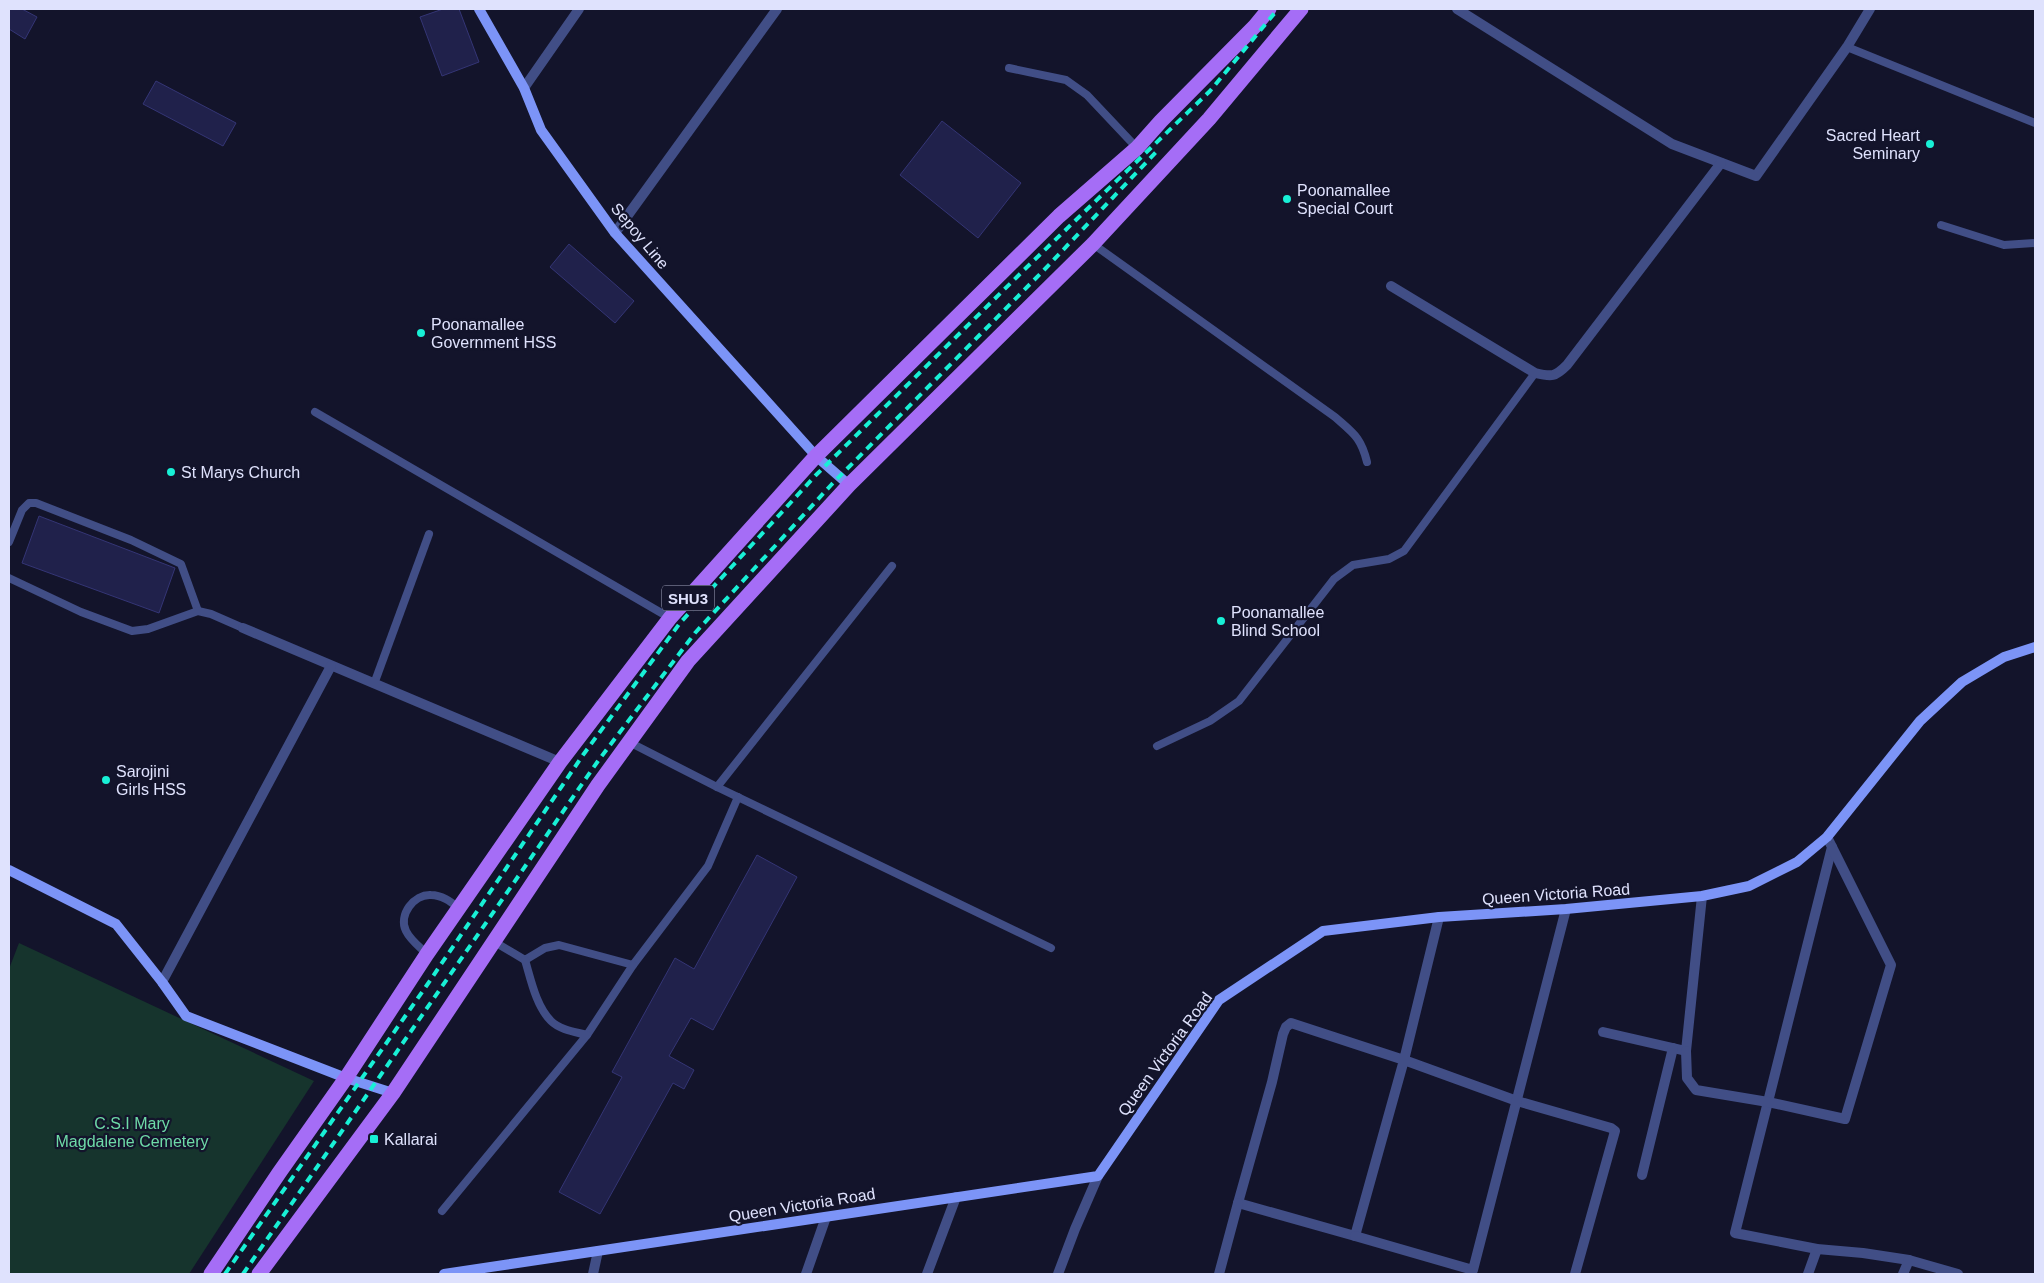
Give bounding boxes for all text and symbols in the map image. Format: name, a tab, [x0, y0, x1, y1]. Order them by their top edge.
place label: Sacred Heart Seminary	[1826, 127, 1921, 162]
marker: Sacred Heart Seminary	[1924, 138, 1936, 150]
place label: Poonamallee Special Court	[1297, 182, 1394, 217]
marker: Poonamallee Special Court	[1281, 193, 1293, 205]
street label: Sepoy Line	[608, 200, 672, 272]
place label: Poonamallee Government HSS	[431, 316, 556, 351]
marker: Poonamallee Government HSS	[415, 327, 427, 339]
place label: St Marys Church	[181, 464, 300, 481]
marker: St Marys Church	[165, 466, 177, 478]
road number: SHU3	[662, 586, 714, 610]
place label: Poonamallee Blind School	[1231, 604, 1325, 639]
marker: Poonamallee Blind School	[1215, 615, 1227, 627]
place label: Sarojini Girls HSS	[116, 763, 186, 798]
marker: Sarojini Girls HSS	[100, 774, 112, 786]
street label: Queen Victoria Road	[1481, 880, 1631, 908]
street label: Queen Victoria Road	[1115, 989, 1215, 1119]
park label: C.S.I Mary Magdalene Cemetery	[56, 1115, 208, 1150]
place label: Kallarai	[384, 1131, 437, 1148]
marker: Kallarai	[368, 1133, 380, 1145]
street label: Queen Victoria Road	[727, 1185, 877, 1225]

